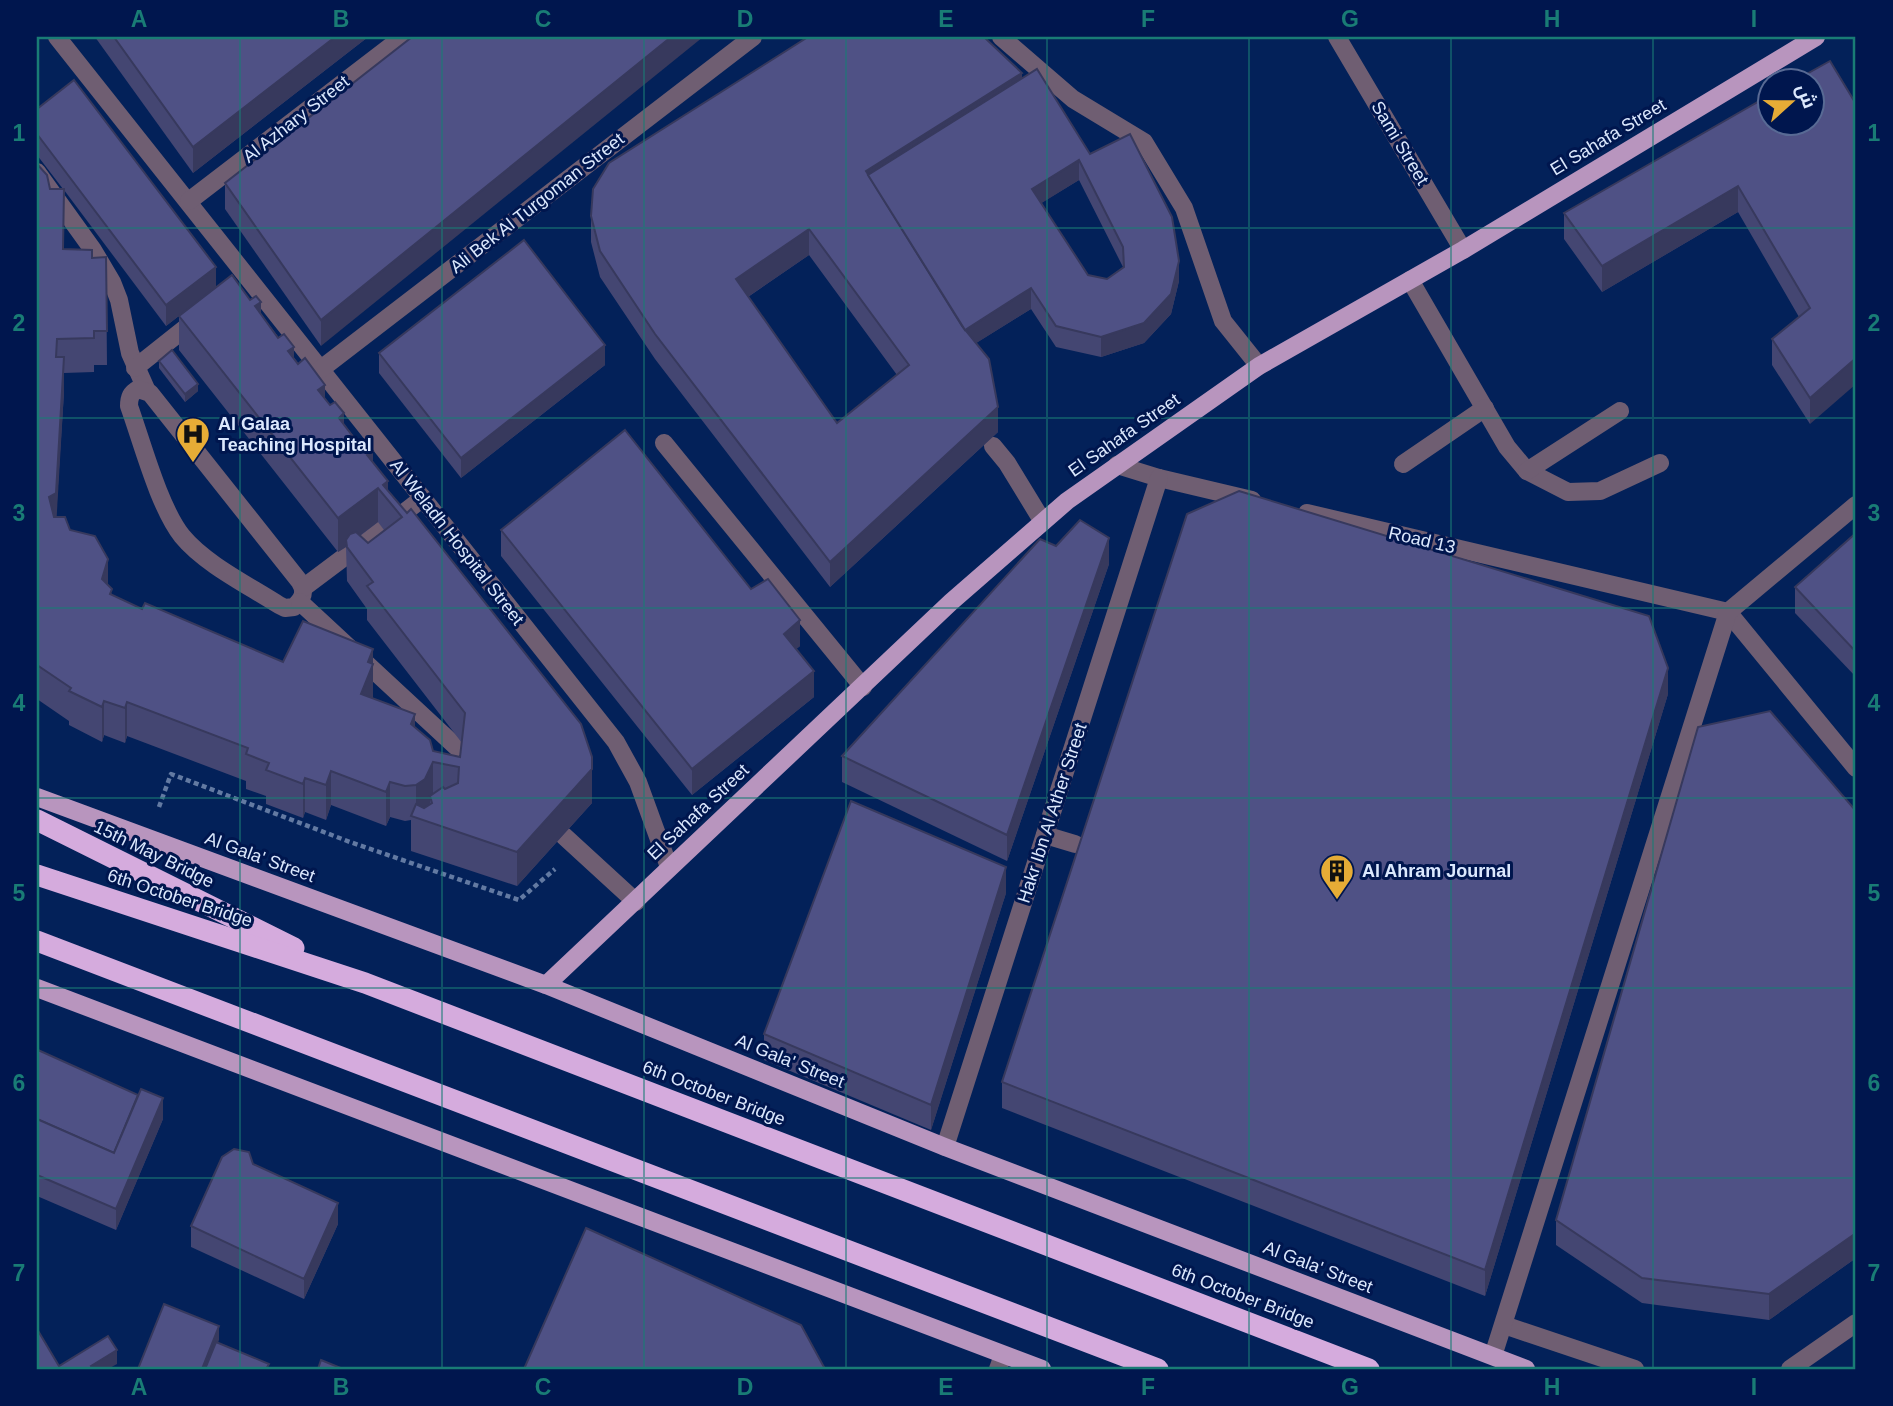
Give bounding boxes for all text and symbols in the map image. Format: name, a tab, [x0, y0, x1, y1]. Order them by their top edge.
text: A	[131, 6, 147, 32]
text: B	[333, 6, 349, 32]
text: C	[535, 6, 551, 32]
text: D	[737, 6, 753, 32]
text: E	[938, 6, 954, 32]
text: F	[1141, 6, 1155, 32]
text: G	[1341, 6, 1359, 32]
text: H	[1544, 6, 1560, 32]
text: I	[1751, 6, 1757, 32]
north arrow	[1756, 66, 1826, 136]
street label: Al Azhary Street	[239, 71, 353, 167]
text: ش	[1791, 81, 1821, 112]
street label: El Sahafa Street	[1547, 95, 1669, 179]
street label: Sami Street	[1367, 98, 1433, 188]
text: 1	[13, 120, 26, 146]
text: 1	[1868, 120, 1881, 146]
street label: Ali Bek Al Turgoman Street	[446, 129, 628, 277]
text: 2	[13, 310, 25, 336]
text: 2	[1868, 310, 1880, 336]
street label: El Sahafa Street	[1065, 389, 1183, 481]
place label: Al Galaa Teaching Hospital	[218, 414, 372, 455]
hospital icon: Al Galaa Teaching Hospital	[174, 415, 212, 464]
street label: Al Weladh Hospital Street	[386, 455, 528, 629]
text: 3	[13, 500, 25, 526]
text: 3	[1868, 500, 1880, 526]
street label: Road 13	[1387, 523, 1457, 557]
text: 4	[13, 690, 26, 716]
text: 4	[1868, 690, 1881, 716]
street label: Hakr Ibn Al Ather Street	[1013, 720, 1091, 906]
street label: El Sahafa Street	[643, 760, 753, 864]
street label: 15th May Bridge	[91, 816, 217, 892]
street label: Al Gala' Street	[202, 828, 318, 886]
building icon: Al Ahram Journal	[1318, 852, 1356, 901]
place label: Al Ahram Journal	[1362, 861, 1511, 881]
street label: 6th October Bridge	[105, 865, 255, 931]
text: 5	[13, 880, 26, 906]
text: 5	[1868, 880, 1881, 906]
street label: Al Gala' Street	[733, 1030, 847, 1092]
street label: 6th October Bridge	[640, 1057, 788, 1129]
text: 6	[13, 1070, 25, 1096]
text: 6	[1868, 1070, 1880, 1096]
street label: Al Gala' Street	[1261, 1237, 1375, 1297]
text: 7	[13, 1260, 25, 1286]
street label: 6th October Bridge	[1169, 1260, 1317, 1332]
text: 7	[1868, 1260, 1880, 1286]
text: A	[131, 1374, 147, 1400]
text: B	[333, 1374, 349, 1400]
text: C	[535, 1374, 551, 1400]
text: D	[737, 1374, 753, 1400]
text: E	[938, 1374, 954, 1400]
text: F	[1141, 1374, 1155, 1400]
text: G	[1341, 1374, 1359, 1400]
text: H	[1544, 1374, 1560, 1400]
text: I	[1751, 1374, 1757, 1400]

